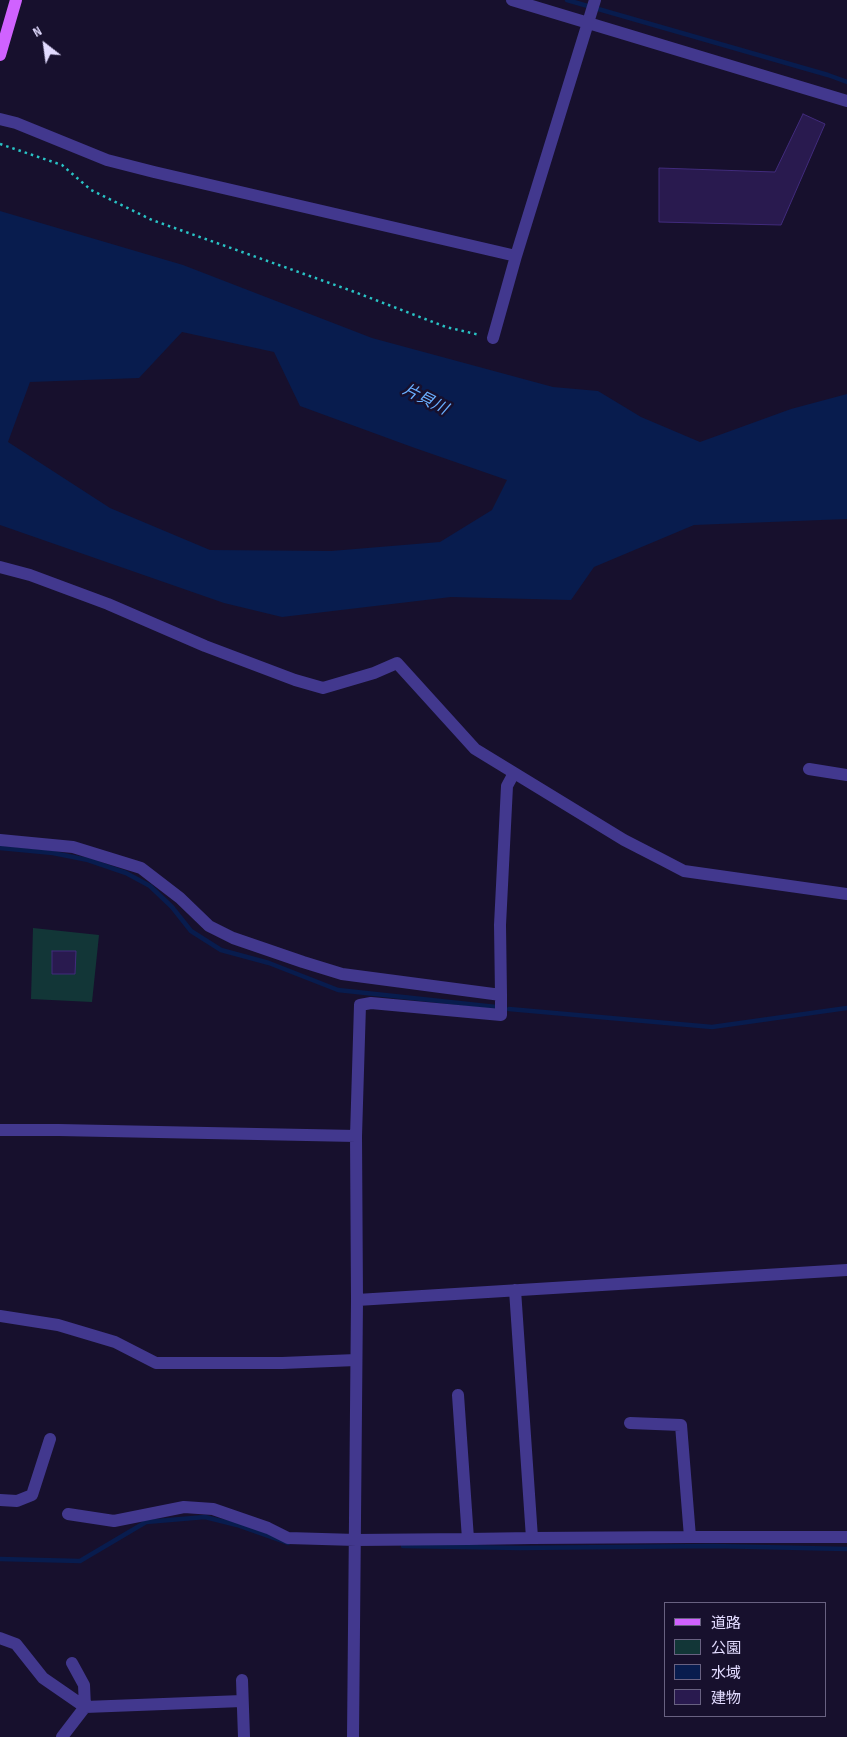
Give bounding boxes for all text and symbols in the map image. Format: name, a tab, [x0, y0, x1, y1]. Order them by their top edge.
north arrow	[20, 20, 70, 70]
text: N	[30, 22, 45, 41]
water label: 片貝川	[399, 381, 451, 419]
legend	[664, 1602, 827, 1717]
text: 道路	[711, 1614, 741, 1633]
text: 公園	[711, 1639, 741, 1658]
text: 水域	[711, 1664, 741, 1683]
text: 建物	[711, 1689, 741, 1708]

